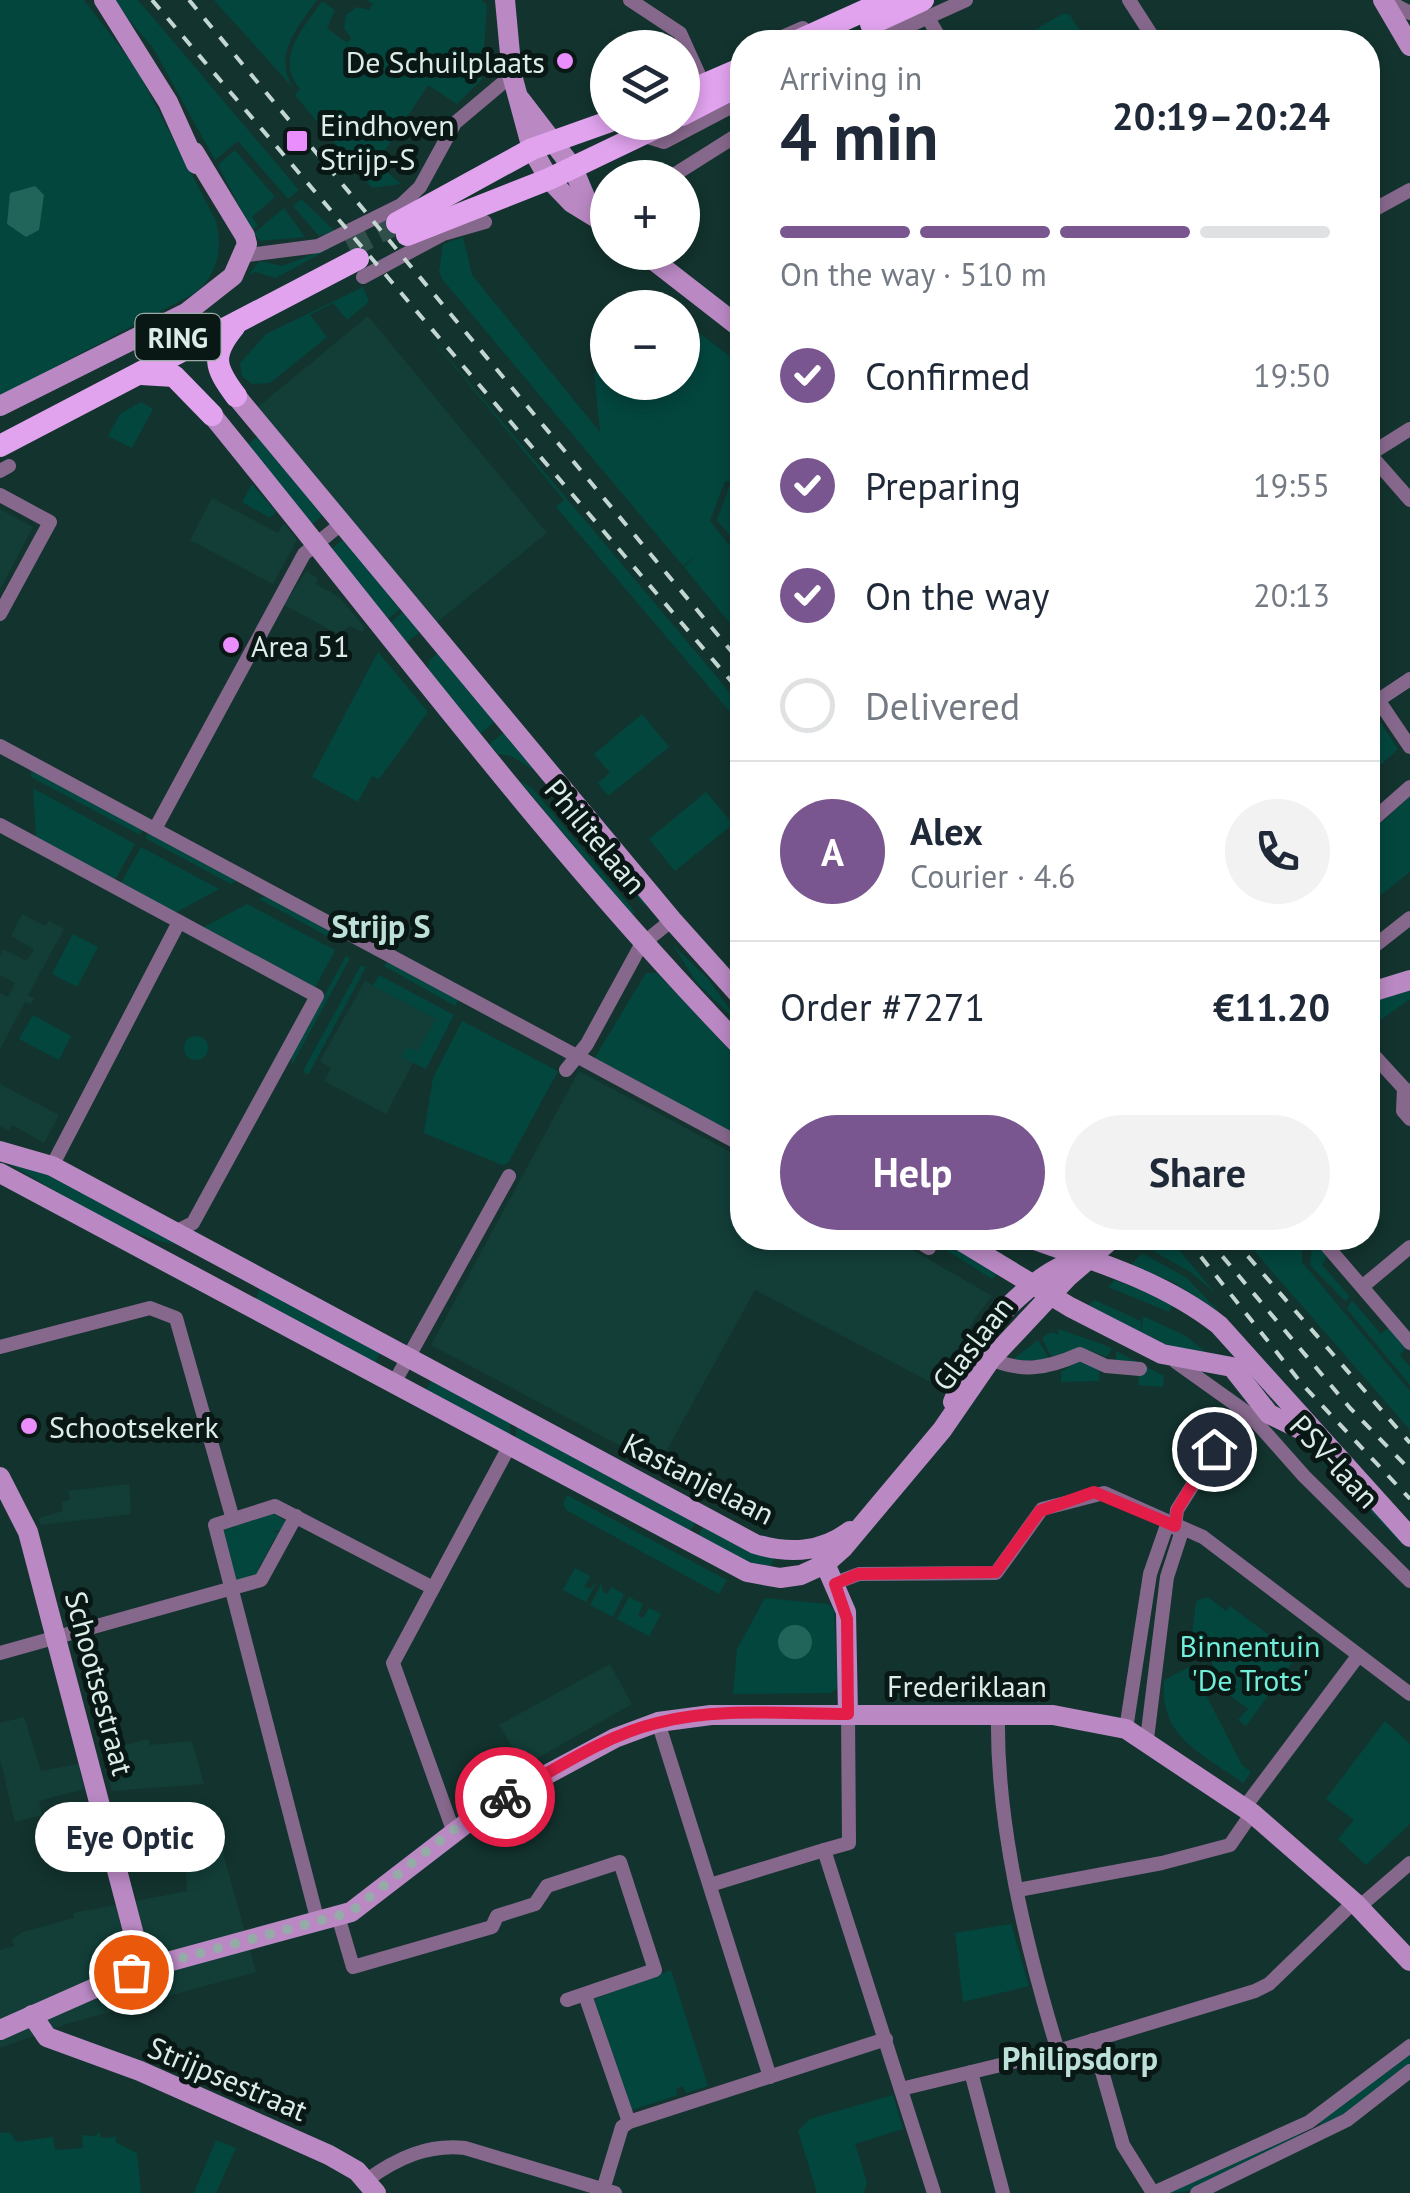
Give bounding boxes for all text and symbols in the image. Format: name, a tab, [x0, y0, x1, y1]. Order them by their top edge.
map controls	[590, 30, 700, 400]
button: layers	[590, 30, 700, 140]
place label: De Schuilplaats	[346, 42, 545, 81]
marker: De Schuilplaats	[554, 50, 576, 72]
text: Arriving in	[780, 57, 922, 99]
text: 20:19–20:24	[1112, 91, 1330, 140]
text: 4 min	[780, 94, 939, 178]
place label: Eindhoven Strijp-S	[320, 105, 455, 178]
marker: Eindhoven Strijp-S	[284, 128, 310, 154]
button: +	[590, 160, 700, 270]
text: On the way · 510 m	[780, 253, 1047, 295]
button: −	[590, 290, 700, 400]
road number: RING	[136, 314, 220, 360]
icon: check	[780, 348, 835, 403]
text: Confirmed	[865, 351, 1031, 400]
text: 19:50	[1253, 354, 1330, 396]
icon: check	[780, 458, 835, 513]
text: Preparing	[865, 461, 1021, 510]
text: 19:55	[1253, 464, 1330, 506]
icon: check	[780, 568, 835, 623]
text: On the way	[865, 571, 1050, 620]
text: 20:13	[1253, 574, 1330, 616]
place label: Area 51	[251, 626, 350, 665]
marker: Area 51	[220, 634, 242, 656]
text: Delivered	[865, 681, 1020, 730]
street label: Philitelaan	[537, 771, 655, 901]
button: phone	[1225, 799, 1330, 904]
text: Alex	[910, 806, 983, 855]
text: A	[821, 827, 844, 876]
text: Courier · 4.6	[910, 855, 1076, 897]
district label: Strijp S	[332, 905, 430, 947]
text: Order #7271	[780, 982, 985, 1031]
text: €11.20	[1213, 982, 1330, 1031]
button: Help	[780, 1115, 1045, 1230]
button: Share	[1065, 1115, 1330, 1230]
street label: Glaslaan	[923, 1288, 1021, 1398]
street label: PSV-laan	[1282, 1406, 1388, 1516]
place label: Schootsekerk	[49, 1407, 220, 1446]
pin	[1172, 1407, 1257, 1492]
marker: Schootsekerk	[18, 1415, 40, 1437]
icon: home	[1187, 1422, 1242, 1477]
street label: Kastanjelaan	[617, 1423, 781, 1533]
street label: Schootsestraat	[57, 1587, 143, 1779]
park label: Binnentuin 'De Trots'	[1180, 1626, 1320, 1699]
street label: Frederiklaan	[887, 1666, 1047, 1705]
courier	[455, 1747, 555, 1847]
icon: bike	[478, 1770, 533, 1825]
callout: Eye Optic	[36, 1802, 226, 1872]
text: Eye Optic	[66, 1816, 194, 1858]
pin	[89, 1930, 174, 2015]
icon: bag	[104, 1945, 159, 2000]
street label: Strijpsestraat	[142, 2027, 314, 2129]
district label: Philipsdorp	[1002, 2037, 1158, 2079]

